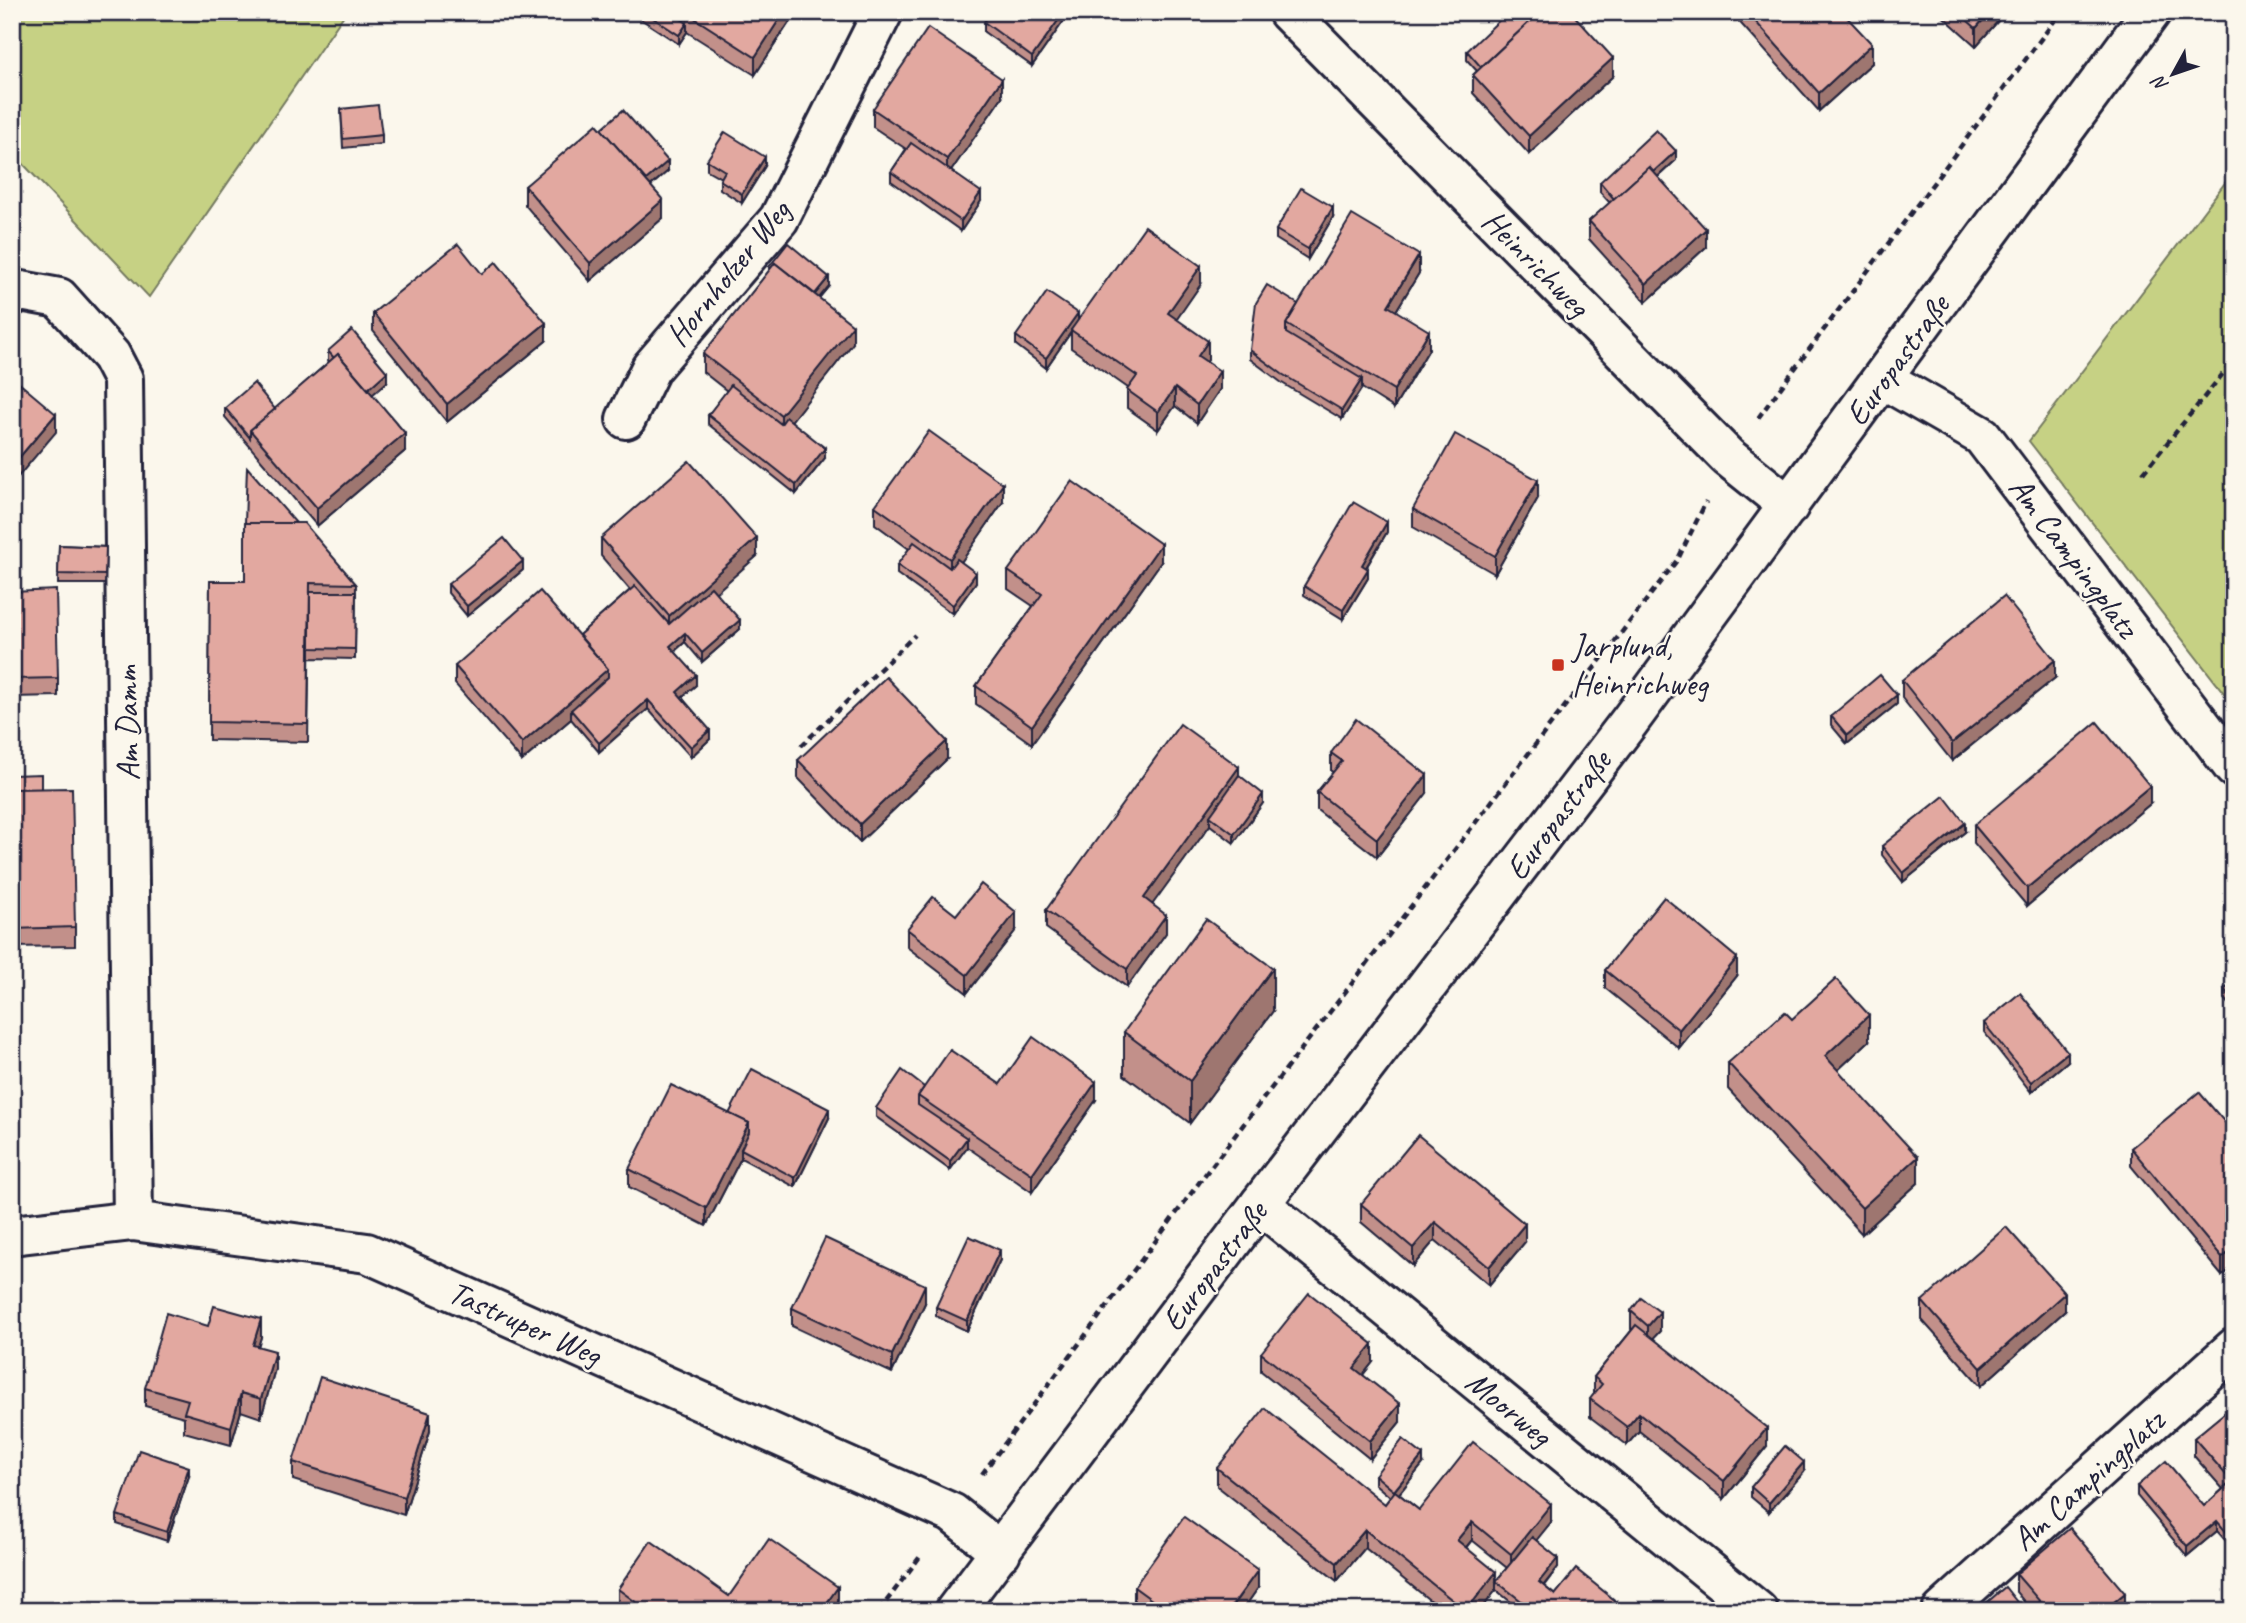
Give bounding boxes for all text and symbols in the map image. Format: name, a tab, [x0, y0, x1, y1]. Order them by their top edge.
north arrow	[2138, 38, 2208, 108]
text: N	[2146, 70, 2174, 97]
street label: Hornholzer Weg	[656, 190, 801, 355]
street label: Heinrichweg	[1473, 200, 1600, 327]
street label: Europastraße	[1835, 285, 1960, 434]
street label: Am Campingplatz	[2000, 468, 2150, 648]
place label: Jarplund, Heinrichweg	[1570, 625, 1710, 705]
marker: Jarplund, Heinrichweg	[1550, 657, 1566, 673]
street label: Am Damm	[105, 664, 149, 781]
street label: Europastraße	[1496, 740, 1622, 888]
street label: Europastraße	[1152, 1191, 1278, 1339]
street label: Tastruper Weg	[442, 1271, 610, 1376]
street label: Moorweg	[1458, 1361, 1562, 1457]
street label: Am Campingplatz	[2003, 1399, 2175, 1560]

